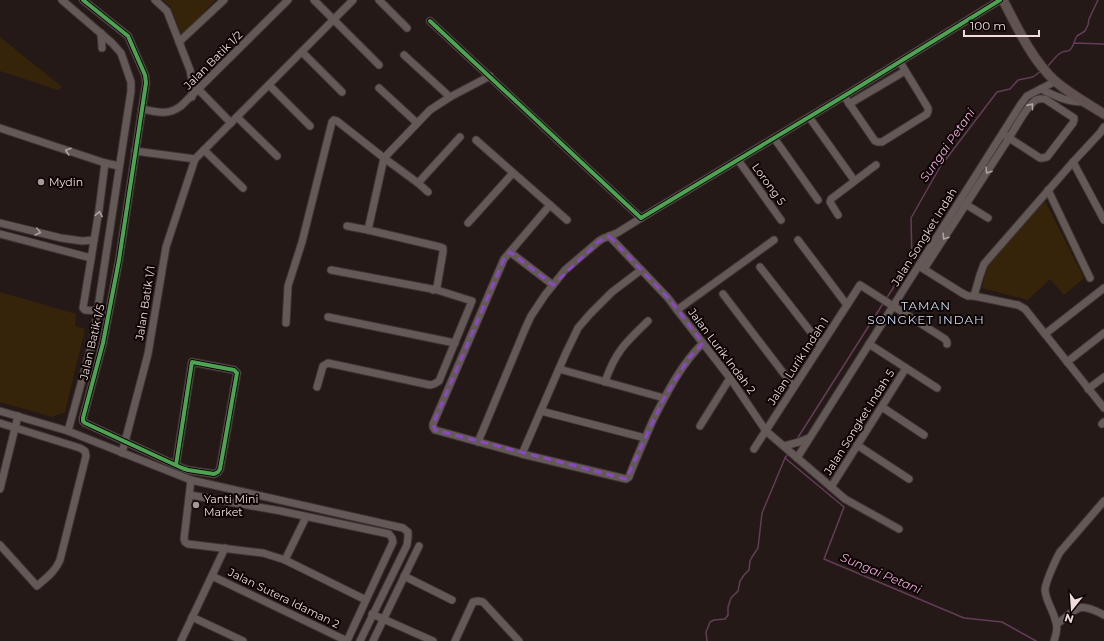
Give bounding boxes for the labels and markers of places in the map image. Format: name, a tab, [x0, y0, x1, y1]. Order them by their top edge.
place label: Mydin	[49, 175, 83, 189]
marker: Mydin	[36, 177, 46, 187]
place label: Yanti Mini Market	[204, 492, 258, 519]
marker: Yanti Mini Market	[191, 500, 201, 510]

